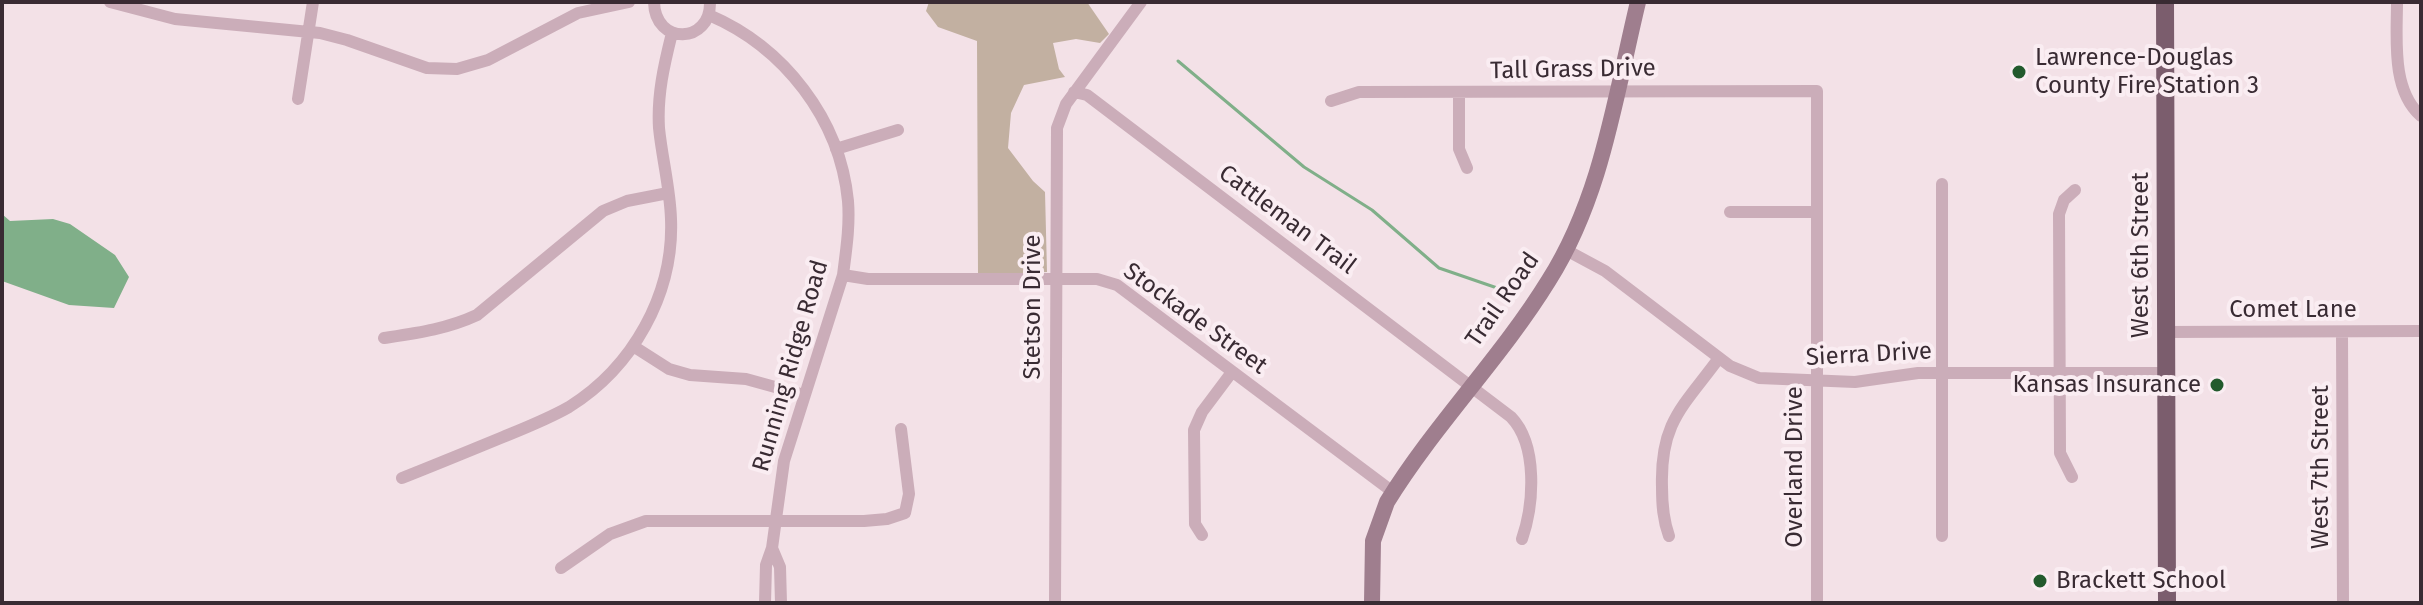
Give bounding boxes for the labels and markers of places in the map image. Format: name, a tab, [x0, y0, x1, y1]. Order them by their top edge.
place label: Lawrence-Douglas County Fire Station 3	[2035, 44, 2259, 100]
marker: Lawrence-Douglas County Fire Station 3	[2010, 63, 2028, 81]
place label: Kansas Insurance	[2013, 371, 2201, 399]
marker: Kansas Insurance	[2208, 376, 2226, 394]
place label: Brackett School	[2056, 567, 2226, 595]
marker: Brackett School	[2031, 572, 2049, 590]

